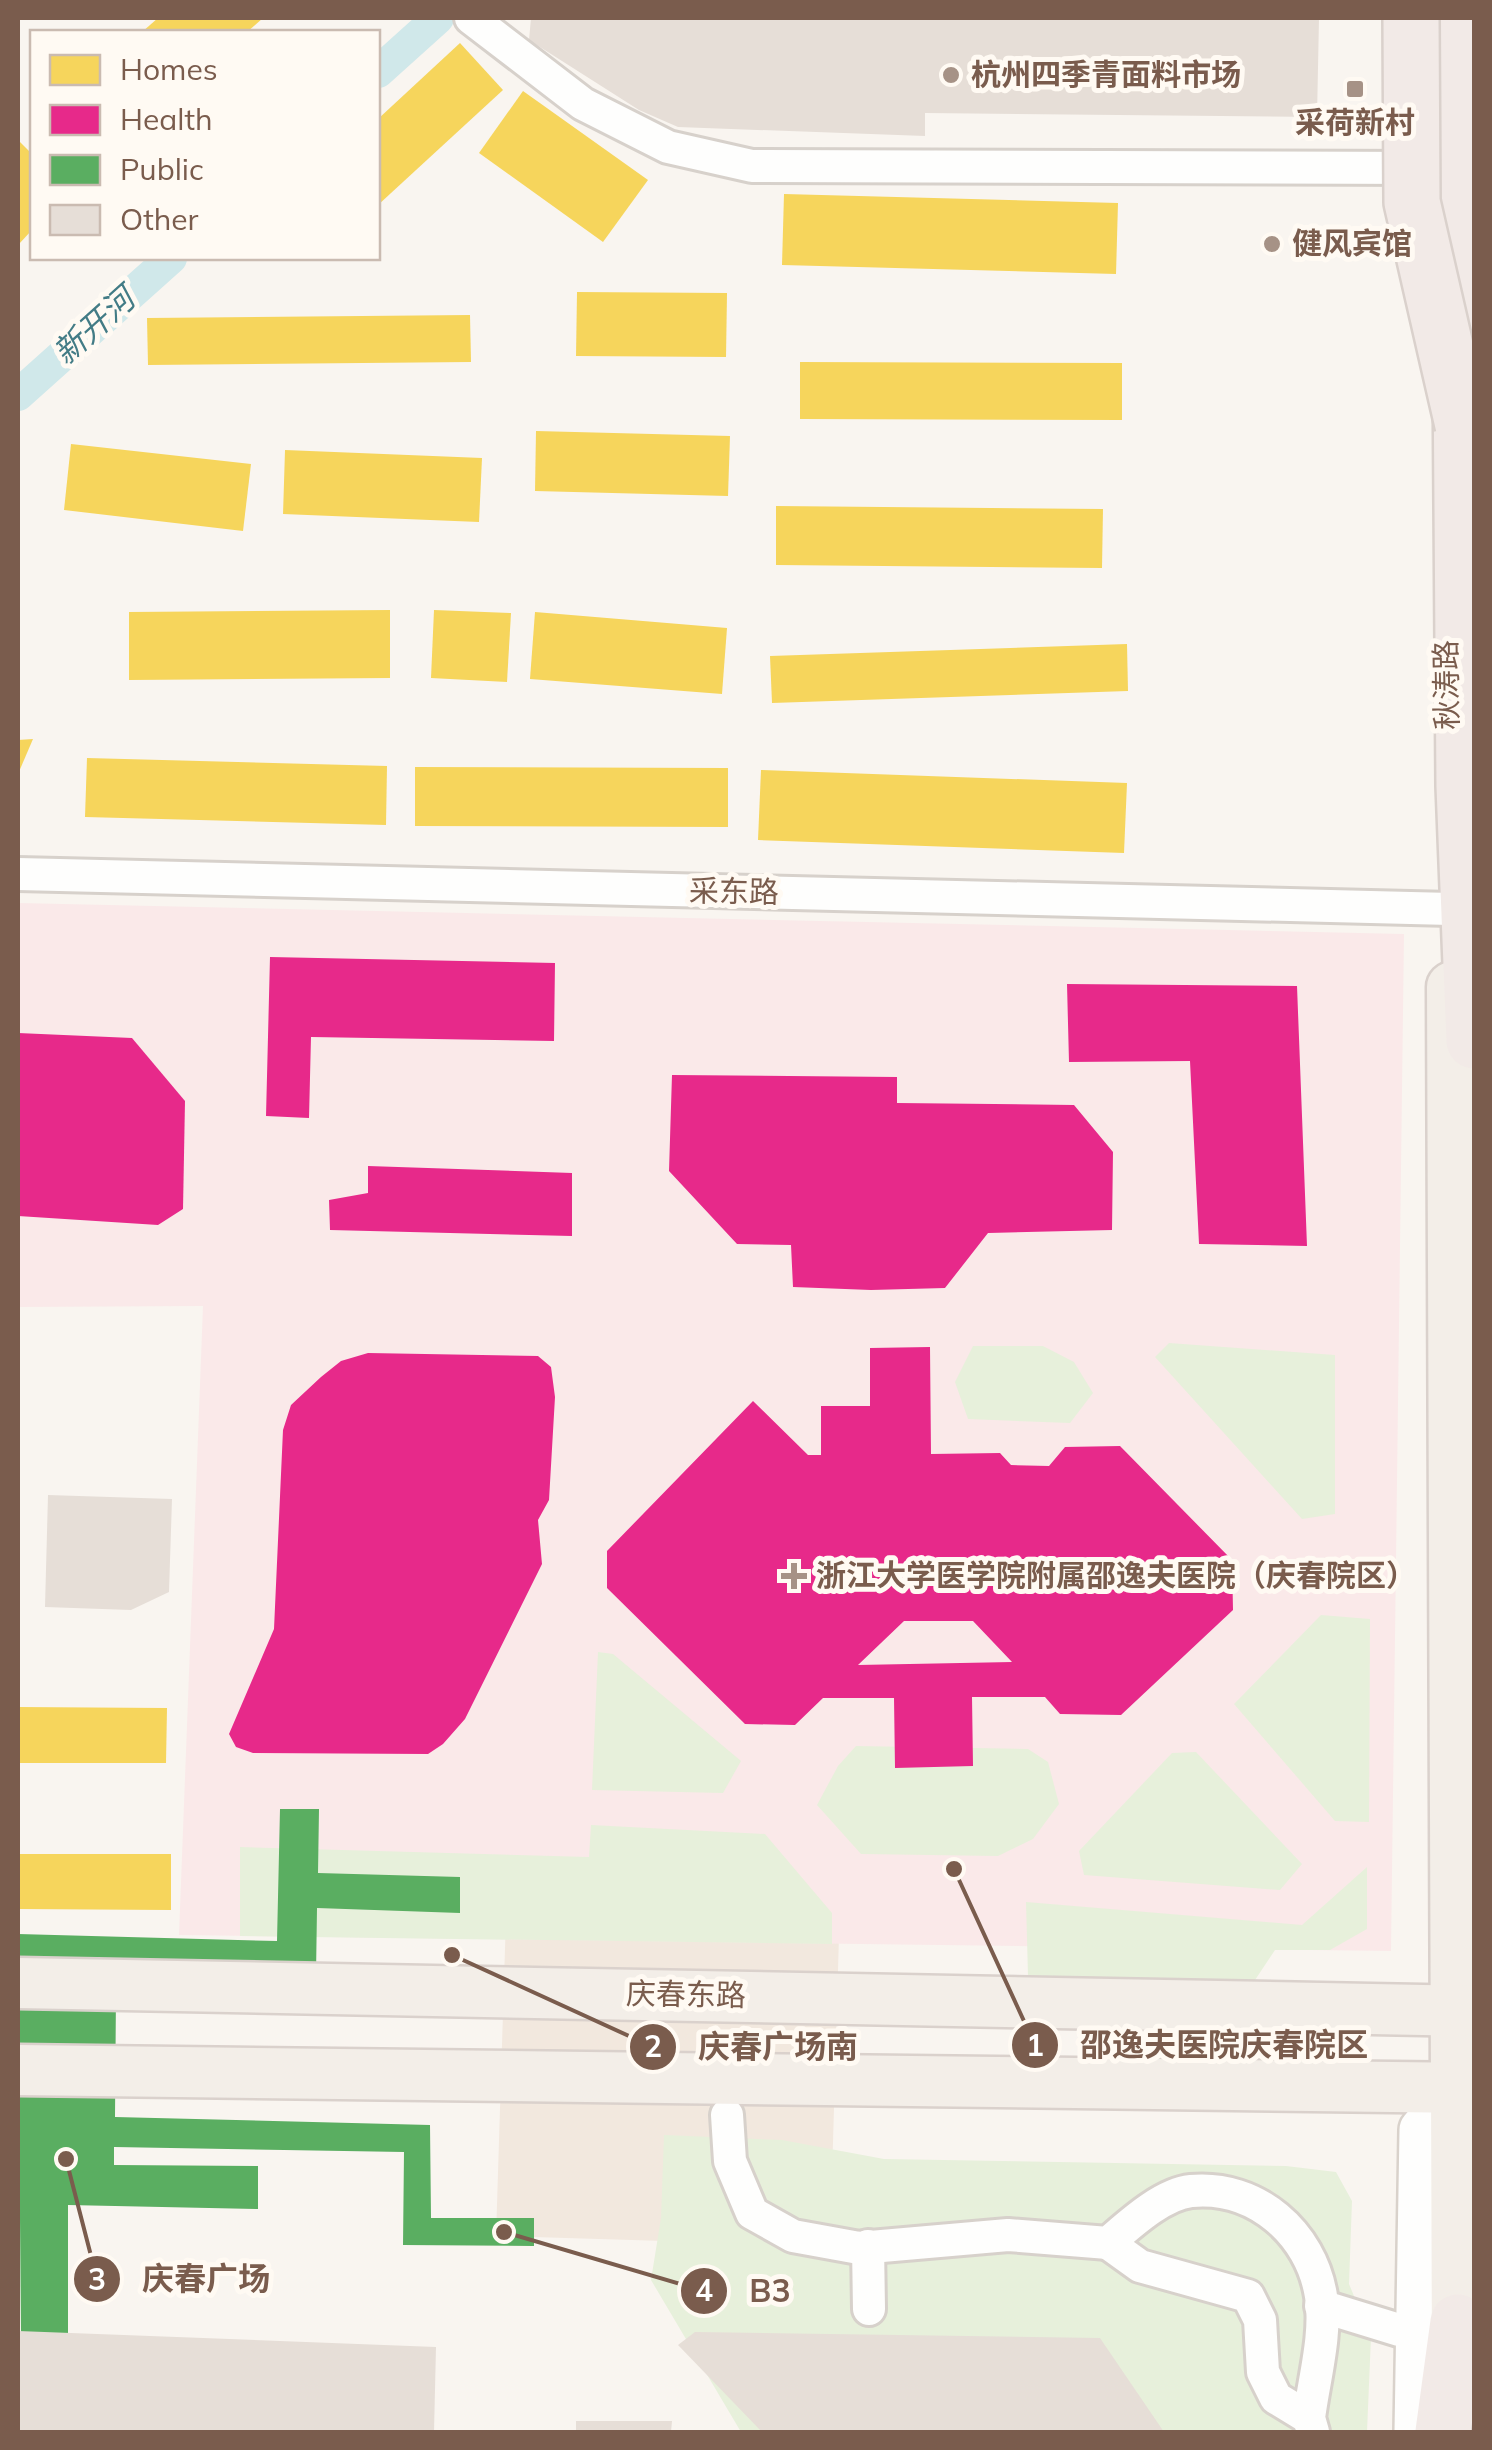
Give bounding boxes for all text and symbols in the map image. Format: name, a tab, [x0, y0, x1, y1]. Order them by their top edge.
legend	[30, 30, 380, 260]
text: Homes	[120, 50, 218, 88]
place label: 杭州四季青面料市场	[971, 55, 1241, 93]
marker: 杭州四季青面料市场	[940, 64, 962, 86]
marker: 采荷新村	[1344, 78, 1366, 100]
text: Health	[120, 100, 213, 138]
place label: 采荷新村	[1295, 103, 1415, 141]
text: Public	[120, 150, 204, 188]
text: Other	[120, 200, 199, 238]
place label: 健风宾馆	[1292, 224, 1412, 262]
marker: 健风宾馆	[1261, 233, 1283, 255]
water label: 新开河	[44, 274, 147, 372]
street label: 秋涛路	[1426, 640, 1466, 730]
street label: 采东路	[689, 871, 779, 911]
place label: 浙江大学医学院附属邵逸夫医院（庆春院区）	[816, 1556, 1416, 1594]
marker: 浙江大学医学院附属邵逸夫医院（庆春院区）	[781, 1563, 807, 1589]
street label: 庆春东路	[626, 1974, 746, 2014]
callout: 邵逸夫医院庆春院区	[1010, 2014, 1388, 2076]
callout: 庆春广场南	[628, 2016, 878, 2078]
text: 邵逸夫医院庆春院区	[1080, 2024, 1368, 2064]
text: 庆春广场南	[698, 2026, 858, 2066]
text: 1	[1026, 2026, 1044, 2064]
text: 2	[644, 2027, 662, 2065]
callout: 庆春广场	[72, 2248, 290, 2310]
text: 庆春广场	[142, 2258, 270, 2298]
text: 3	[88, 2260, 106, 2298]
callout: B3	[679, 2260, 811, 2322]
text: B3	[749, 2270, 791, 2310]
text: 4	[695, 2271, 713, 2309]

